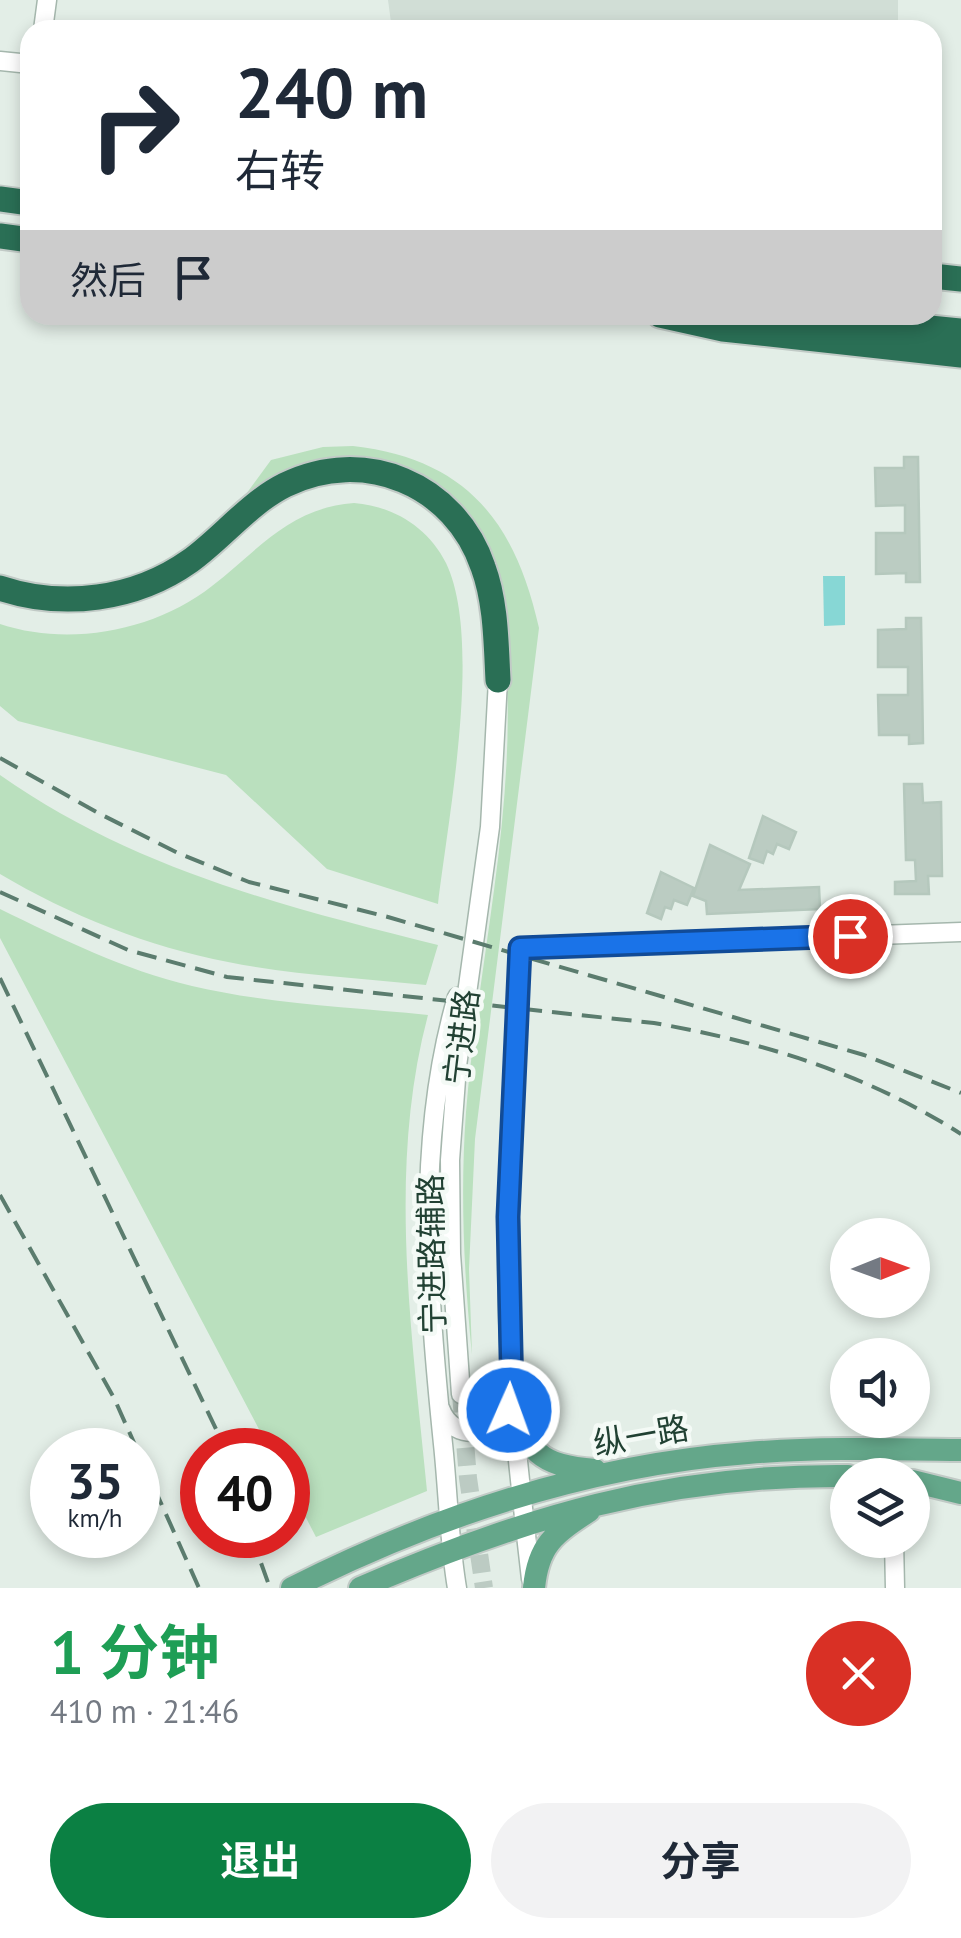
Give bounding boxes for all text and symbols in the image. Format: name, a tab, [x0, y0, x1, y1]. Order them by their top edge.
text: 240 m	[235, 47, 428, 137]
icon: right	[70, 60, 200, 190]
text: 右转	[235, 141, 325, 199]
icon: arrive	[166, 250, 221, 305]
text: 然后	[70, 255, 146, 304]
pin	[808, 894, 893, 979]
icon: arrive	[823, 909, 878, 964]
street label: 宁进路	[434, 987, 488, 1087]
street label: 宁进路辅路	[409, 1174, 453, 1334]
north arrow	[830, 1218, 930, 1318]
map controls	[830, 1218, 930, 1558]
button: sound	[830, 1338, 930, 1438]
position arrow	[457, 1358, 561, 1462]
street label: 纵一路	[590, 1406, 692, 1464]
speed limit sign: 40	[180, 1428, 310, 1558]
text: 35	[67, 1448, 123, 1513]
button: layers	[830, 1458, 930, 1558]
text: km/h	[68, 1502, 122, 1534]
text: 1 分钟	[50, 1613, 219, 1691]
button: close	[806, 1621, 911, 1726]
text: 410 m · 21:46	[50, 1690, 239, 1732]
button: 退出	[50, 1803, 471, 1918]
button: 分享	[491, 1803, 911, 1918]

